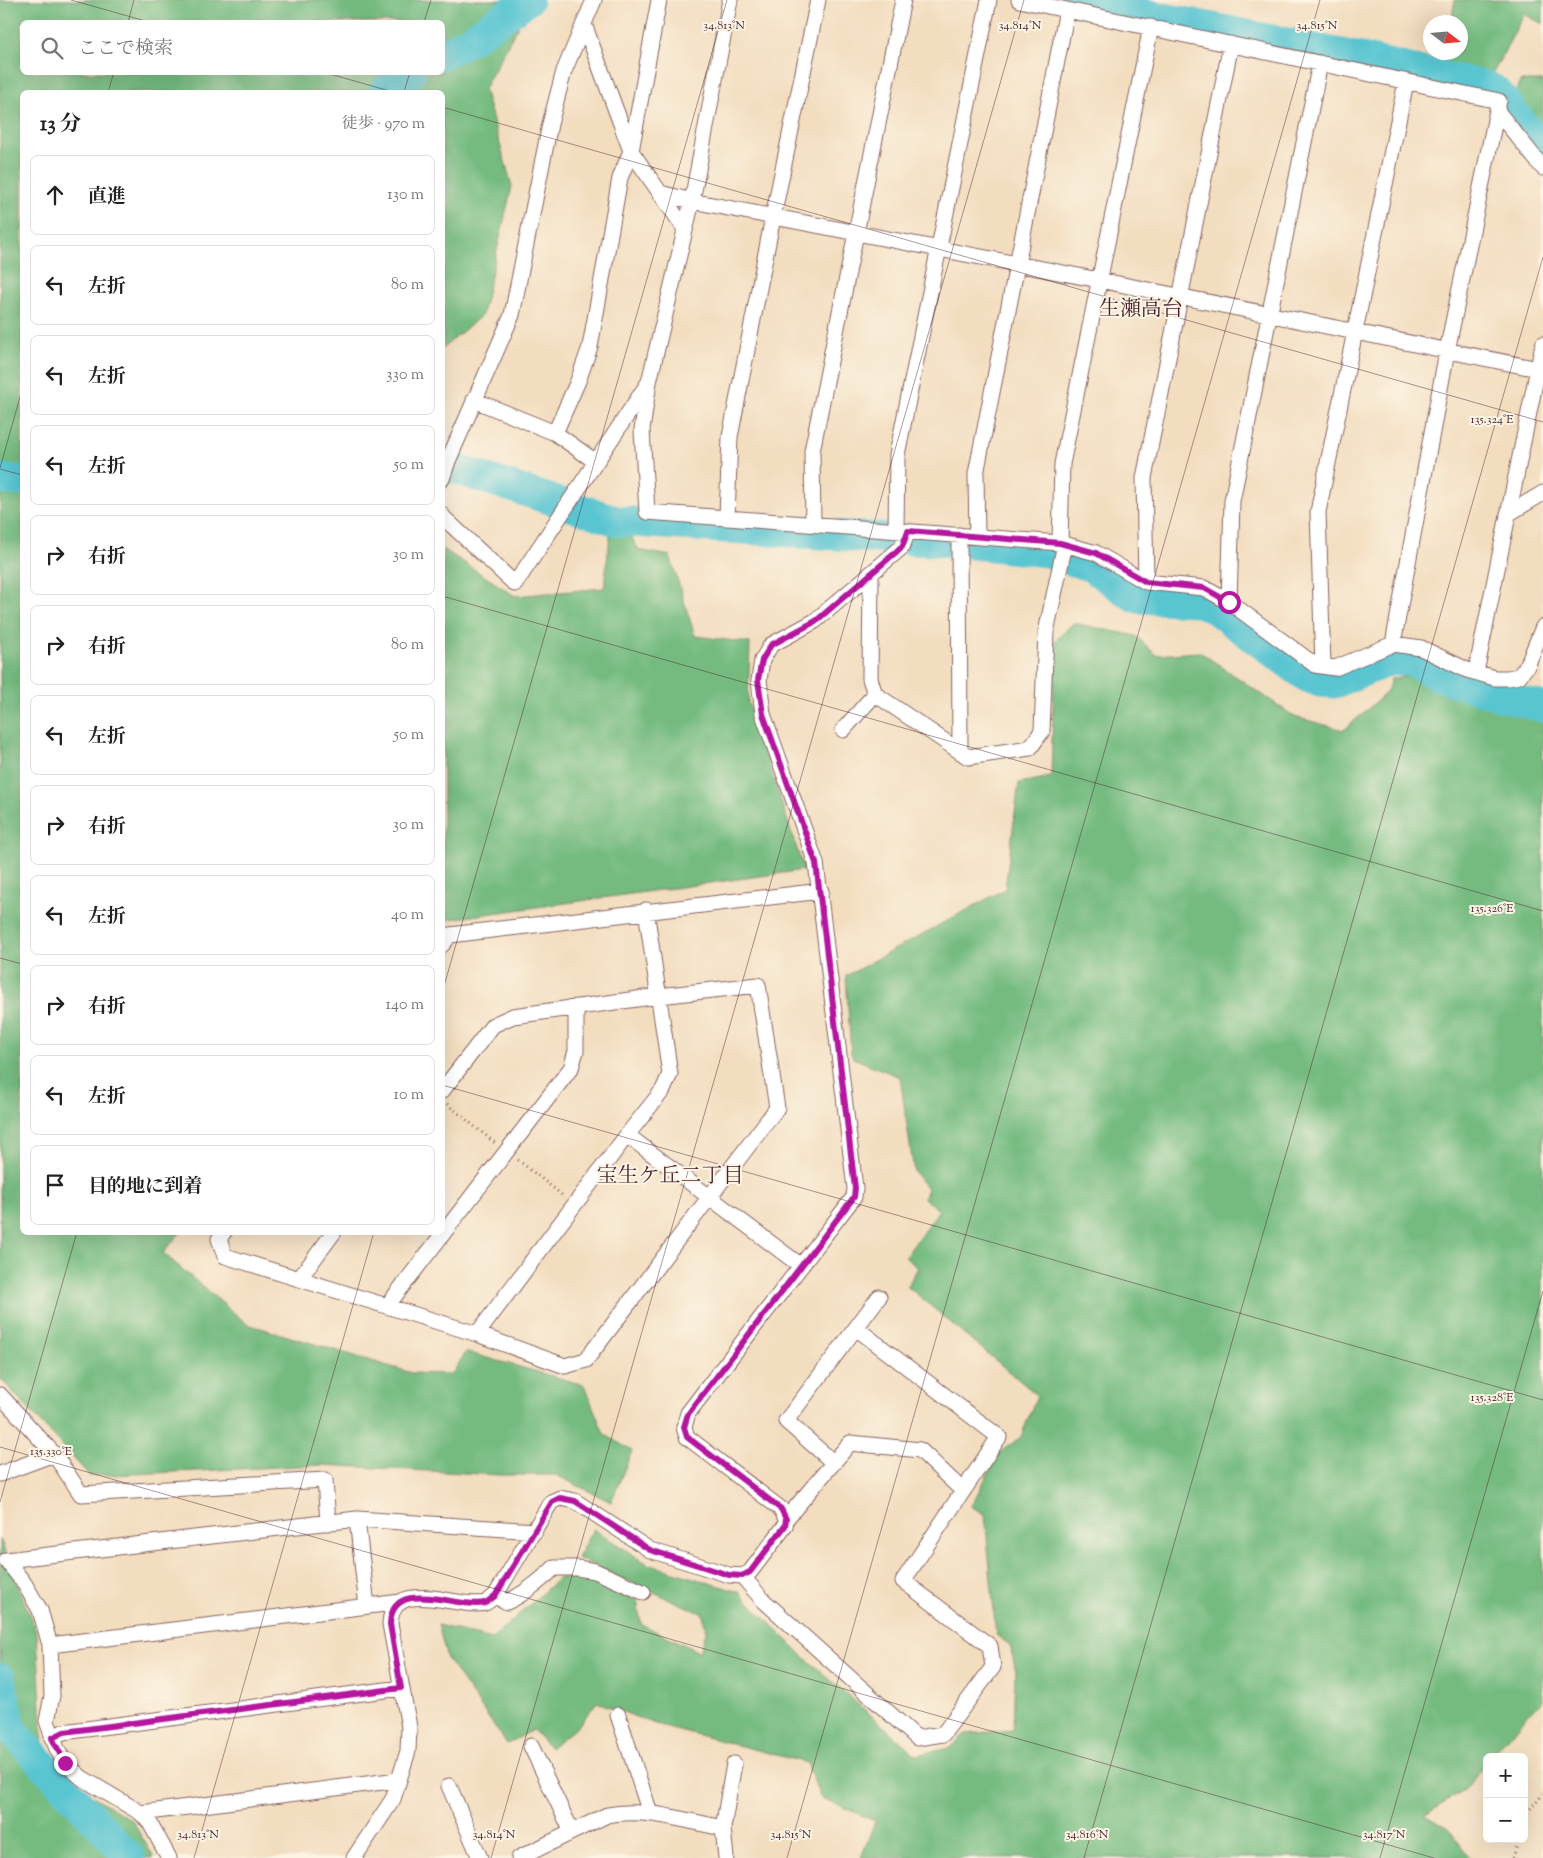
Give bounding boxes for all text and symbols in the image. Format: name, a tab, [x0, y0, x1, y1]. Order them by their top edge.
north arrow	[1423, 15, 1468, 60]
text: 34.813°N	[703, 17, 745, 35]
text: 34.814°N	[999, 17, 1042, 35]
text: 34.815°N	[1297, 17, 1338, 35]
search box	[20, 20, 445, 75]
icon: search	[38, 34, 66, 62]
text: ここで検索	[78, 36, 173, 63]
text: 13 分	[40, 110, 81, 140]
text: 徒歩 · 970 m	[342, 113, 425, 136]
icon: ahead	[41, 181, 69, 209]
text: 直進	[88, 184, 126, 211]
text: 130 m	[387, 184, 424, 207]
icon: left	[41, 271, 69, 299]
text: 左折	[88, 274, 126, 301]
text: 80 m	[391, 274, 424, 297]
district label: 生瀬高台	[1099, 295, 1183, 325]
icon: left	[41, 361, 69, 389]
text: 左折	[88, 364, 126, 391]
text: 330 m	[386, 364, 424, 387]
text: 135.324°E	[1471, 411, 1514, 429]
icon: left	[41, 451, 69, 479]
text: 左折	[88, 454, 126, 481]
text: 50 m	[393, 454, 424, 477]
icon: right	[41, 541, 69, 569]
text: 右折	[88, 544, 126, 571]
text: 30 m	[393, 544, 424, 567]
route start	[1218, 591, 1241, 614]
icon: right	[41, 631, 69, 659]
text: 右折	[88, 634, 126, 661]
text: 80 m	[391, 634, 424, 657]
icon: left	[41, 721, 69, 749]
text: 左折	[88, 724, 126, 751]
text: 50 m	[393, 724, 424, 747]
icon: right	[41, 811, 69, 839]
text: 右折	[88, 814, 126, 841]
text: 30 m	[393, 814, 424, 837]
text: 135.326°E	[1471, 900, 1514, 918]
icon: left	[41, 901, 69, 929]
text: 左折	[88, 904, 126, 931]
text: 40 m	[391, 904, 424, 927]
icon: right	[41, 991, 69, 1019]
text: 右折	[88, 994, 126, 1021]
text: 140 m	[386, 994, 424, 1017]
icon: left	[41, 1081, 69, 1109]
text: 左折	[88, 1084, 126, 1111]
text: 10 m	[394, 1084, 424, 1107]
district label: 宝生ケ丘二丁目	[597, 1162, 744, 1192]
icon: arrive	[41, 1171, 69, 1199]
text: 目的地に到着	[88, 1174, 202, 1201]
text: 135.328°E	[1471, 1389, 1514, 1407]
text: 135.330°E	[30, 1443, 73, 1461]
route end	[54, 1752, 77, 1775]
map controls	[1483, 1753, 1528, 1843]
button: +	[1483, 1753, 1528, 1798]
button: −	[1483, 1798, 1528, 1843]
text: 34.813°N	[177, 1826, 219, 1844]
text: 34.814°N	[473, 1826, 516, 1844]
text: 34.815°N	[771, 1826, 812, 1844]
text: 34.816°N	[1066, 1826, 1109, 1844]
text: 34.817°N	[1363, 1826, 1406, 1844]

